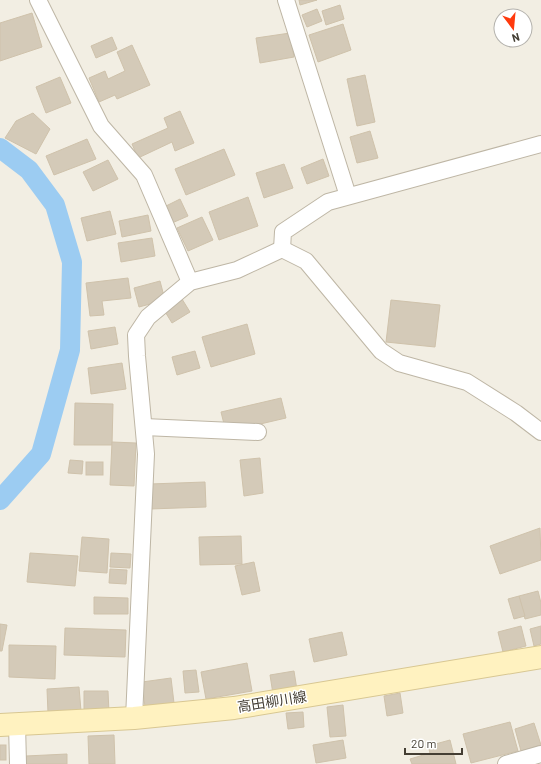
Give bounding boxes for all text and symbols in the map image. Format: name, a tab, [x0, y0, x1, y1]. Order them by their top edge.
north arrow	[493, 8, 533, 48]
text: N	[511, 31, 521, 45]
street label: 高田柳川線	[236, 687, 308, 715]
scale bar	[405, 730, 462, 756]
text: 20 m	[411, 736, 437, 750]

